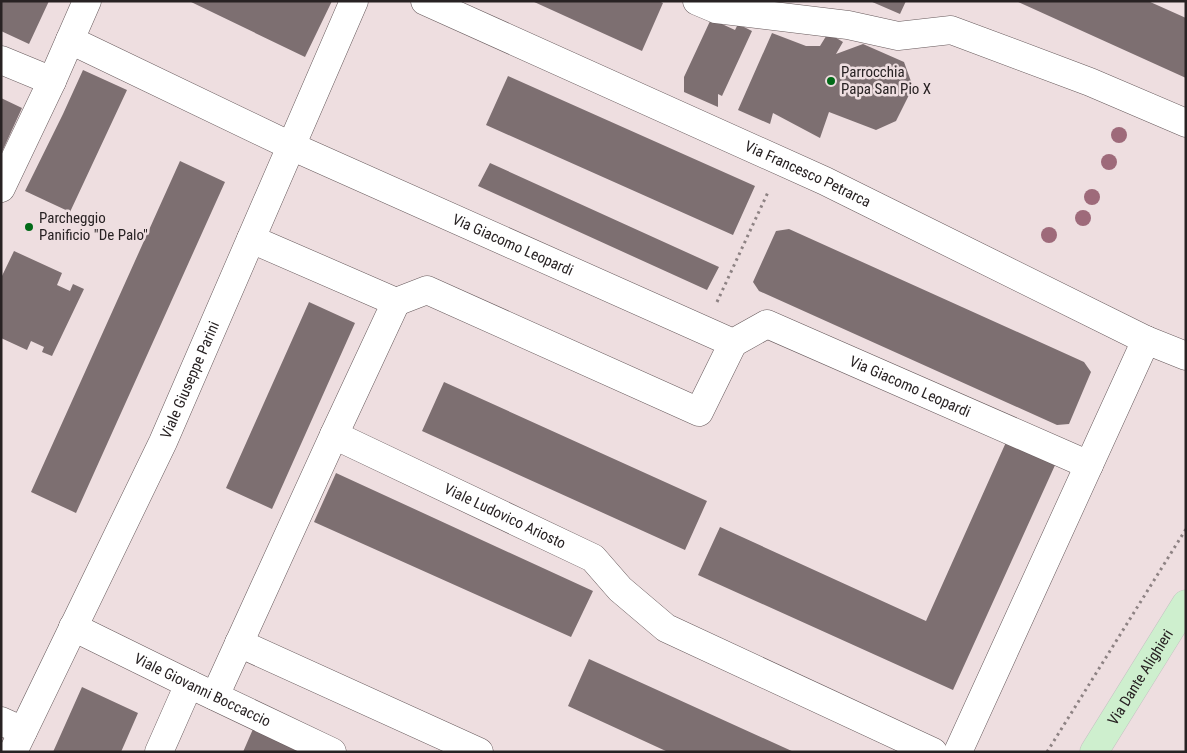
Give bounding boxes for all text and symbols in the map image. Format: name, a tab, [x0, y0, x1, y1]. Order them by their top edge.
place label: Parrocchia Papa San Pio X	[841, 63, 931, 98]
marker: Parrocchia Papa San Pio X	[825, 75, 837, 87]
street label: Via Francesco Petrarca	[742, 137, 874, 211]
place label: Parcheggio Panificio "De Palo"	[39, 209, 148, 244]
street label: Via Giacomo Leopardi	[450, 210, 576, 280]
marker: Parcheggio Panificio "De Palo"	[23, 221, 35, 233]
street label: Viale Giuseppe Parini	[157, 319, 223, 441]
street label: Via Giacomo Leopardi	[847, 352, 973, 421]
street label: Viale Ludovico Ariosto	[441, 480, 569, 553]
street label: Via Dante Alighieri	[1104, 626, 1177, 728]
street label: Viale Giovanni Boccaccio	[131, 649, 274, 731]

